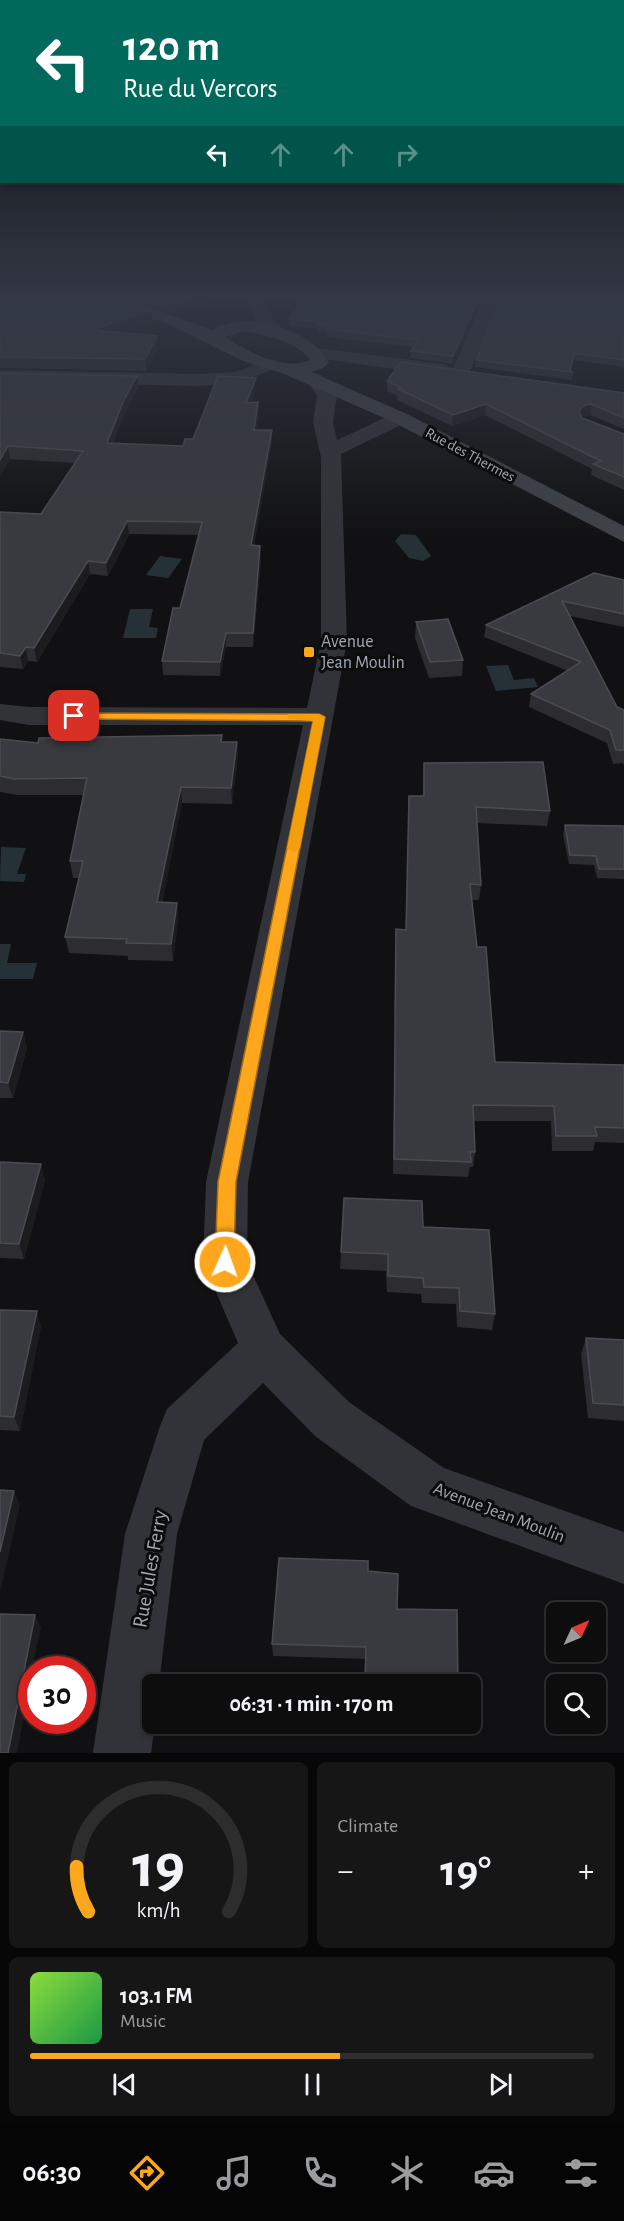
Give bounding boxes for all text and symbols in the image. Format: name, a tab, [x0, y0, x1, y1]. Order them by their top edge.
icon: left	[24, 24, 102, 102]
text: 120 m	[123, 26, 220, 68]
text: Rue du Vercors	[123, 75, 278, 102]
icon: left	[201, 138, 234, 171]
icon: ahead	[264, 138, 297, 171]
icon: ahead	[327, 138, 360, 171]
icon: right	[390, 138, 423, 171]
street label: Rue des Thermes	[423, 425, 517, 485]
place label: Avenue Jean Moulin	[321, 633, 405, 672]
marker: Avenue Jean Moulin	[302, 645, 316, 659]
pin	[48, 690, 99, 741]
icon: arrive	[57, 699, 90, 732]
position arrow	[193, 1230, 257, 1294]
street label: Avenue Jean Moulin	[431, 1480, 567, 1546]
street label: Rue Jules Ferry	[129, 1509, 171, 1629]
north arrow	[546, 1602, 606, 1662]
map controls	[546, 1602, 606, 1734]
speed limit sign: 30	[18, 1656, 96, 1734]
button: search	[546, 1674, 606, 1734]
text: 06:31 · 1 min · 170 m	[229, 1693, 394, 1715]
text: Climate	[338, 1816, 398, 1836]
text: 19	[132, 1836, 185, 1898]
text: 19°	[440, 1849, 491, 1894]
text: −	[338, 1855, 353, 1888]
text: +	[578, 1855, 594, 1888]
text: km/h	[136, 1900, 180, 1921]
text: 103.1 FM	[120, 1985, 193, 2007]
text: Music	[120, 2011, 166, 2031]
icon: previous	[108, 2068, 141, 2101]
icon: pause	[296, 2068, 329, 2101]
icon: next	[484, 2068, 517, 2101]
icon: directions	[126, 2152, 168, 2194]
icon: music	[213, 2152, 255, 2194]
icon: phone	[299, 2152, 341, 2194]
icon: climate	[386, 2152, 428, 2194]
icon: car	[473, 2152, 515, 2194]
icon: filters	[560, 2152, 602, 2194]
text: 06:30	[22, 2159, 81, 2186]

